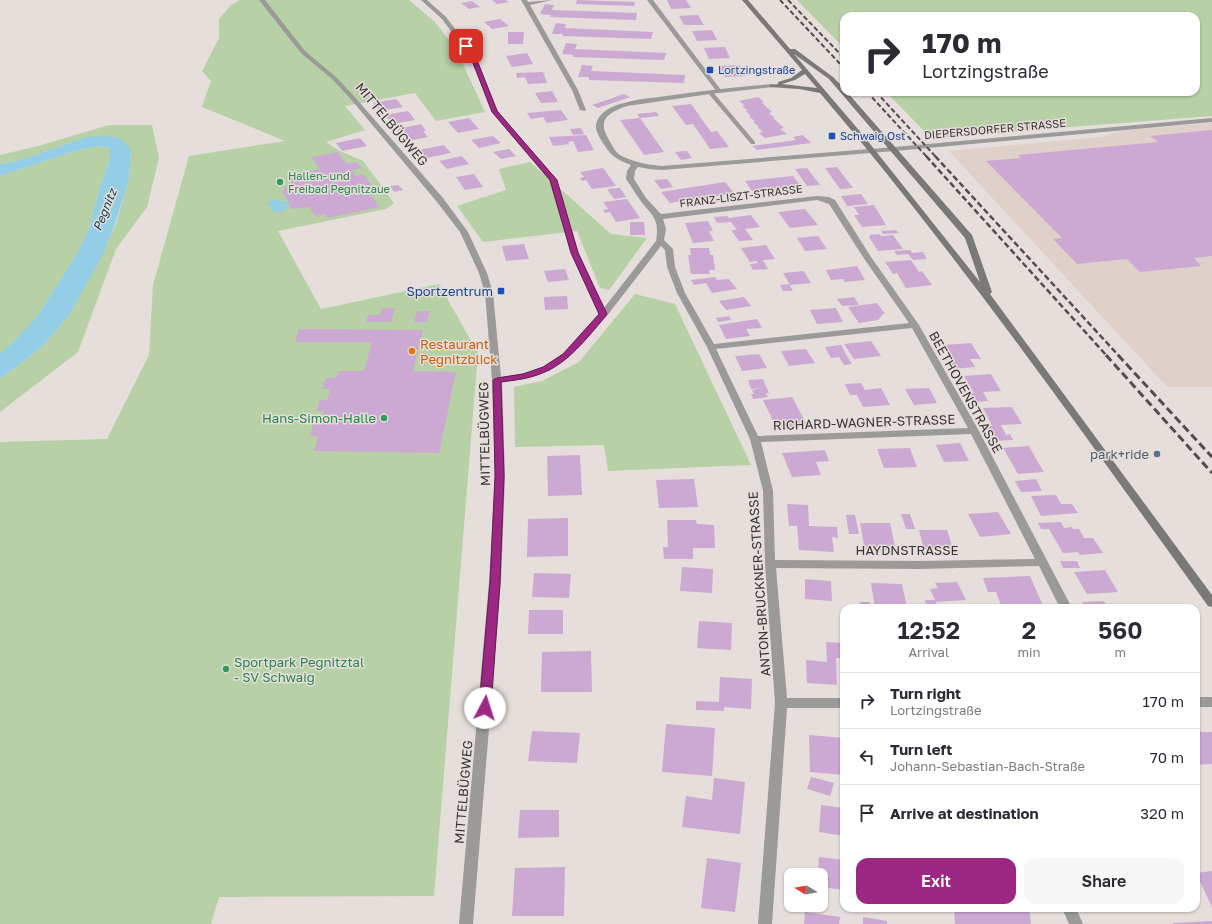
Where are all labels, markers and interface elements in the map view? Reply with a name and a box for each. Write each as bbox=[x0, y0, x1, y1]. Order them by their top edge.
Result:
text: 170 m bbox=[922, 26, 1001, 59]
icon: right bbox=[856, 28, 908, 80]
pin bbox=[449, 29, 483, 63]
icon: arrive bbox=[455, 35, 477, 57]
text: Lortzingstraße bbox=[922, 60, 1049, 82]
place label: Lortzingstraße bbox=[718, 63, 795, 76]
marker: Lortzingstraße bbox=[705, 65, 715, 75]
street label: MITTELBÜGWEG bbox=[352, 79, 432, 169]
street label: DIEPERSDORFER STRASSE bbox=[923, 116, 1067, 141]
place label: Schwaig Ost bbox=[840, 129, 905, 142]
marker: Schwaig Ost bbox=[827, 131, 837, 141]
place label: Hallen- und Freibad Pegnitzaue bbox=[288, 169, 390, 195]
marker: Hallen- und Freibad Pegnitzaue bbox=[275, 177, 285, 187]
street label: FRANZ-LISZT-STRASSE bbox=[679, 181, 803, 209]
water label: Pegnitz bbox=[89, 185, 120, 233]
place label: Sportzentrum bbox=[406, 283, 493, 299]
marker: Sportzentrum bbox=[496, 286, 506, 296]
street label: BEETHOVENSTRASSE bbox=[926, 328, 1006, 456]
place label: Restaurant Pegnitzblick bbox=[420, 336, 498, 367]
marker: Restaurant Pegnitzblick bbox=[407, 346, 417, 356]
street label: MITTELBÜGWEG bbox=[475, 382, 493, 486]
place label: Hans-Simon-Halle bbox=[262, 410, 376, 426]
street label: RICHARD-WAGNER-STRASSE bbox=[773, 411, 955, 433]
marker: Hans-Simon-Halle bbox=[379, 413, 389, 423]
place label: park+ride bbox=[1090, 446, 1149, 462]
marker: park+ride bbox=[1152, 449, 1162, 459]
street label: ANTON-BRUCKNER-STRASSE bbox=[745, 491, 773, 677]
street label: HAYDNSTRASSE bbox=[856, 542, 958, 558]
text: 12:52 bbox=[897, 615, 960, 644]
text: 2 bbox=[1022, 615, 1036, 644]
text: 560 bbox=[1098, 615, 1143, 644]
text: Arrival bbox=[908, 644, 949, 660]
text: min bbox=[1017, 644, 1040, 660]
text: m bbox=[1114, 644, 1126, 660]
place label: Sportpark Pegnitztal - SV Schwaig bbox=[234, 654, 364, 685]
marker: Sportpark Pegnitztal - SV Schwaig bbox=[221, 664, 231, 674]
text: Turn right bbox=[890, 684, 961, 702]
position arrow bbox=[464, 687, 506, 729]
icon: right bbox=[856, 690, 878, 712]
text: 170 m bbox=[1142, 692, 1184, 710]
text: Lortzingstraße bbox=[890, 702, 981, 718]
street label: MITTELBÜGWEG bbox=[450, 740, 476, 844]
text: Turn left bbox=[890, 740, 952, 758]
icon: left bbox=[856, 746, 878, 768]
text: 70 m bbox=[1150, 748, 1184, 766]
text: Johann-Sebastian-Bach-Straße bbox=[890, 758, 1085, 774]
icon: arrive bbox=[856, 802, 878, 824]
text: Arrive at destination bbox=[890, 804, 1039, 822]
text: 320 m bbox=[1140, 804, 1184, 822]
button: Exit bbox=[856, 858, 1016, 904]
button: Share bbox=[1024, 858, 1184, 904]
north arrow bbox=[784, 868, 828, 912]
map controls bbox=[784, 868, 828, 912]

